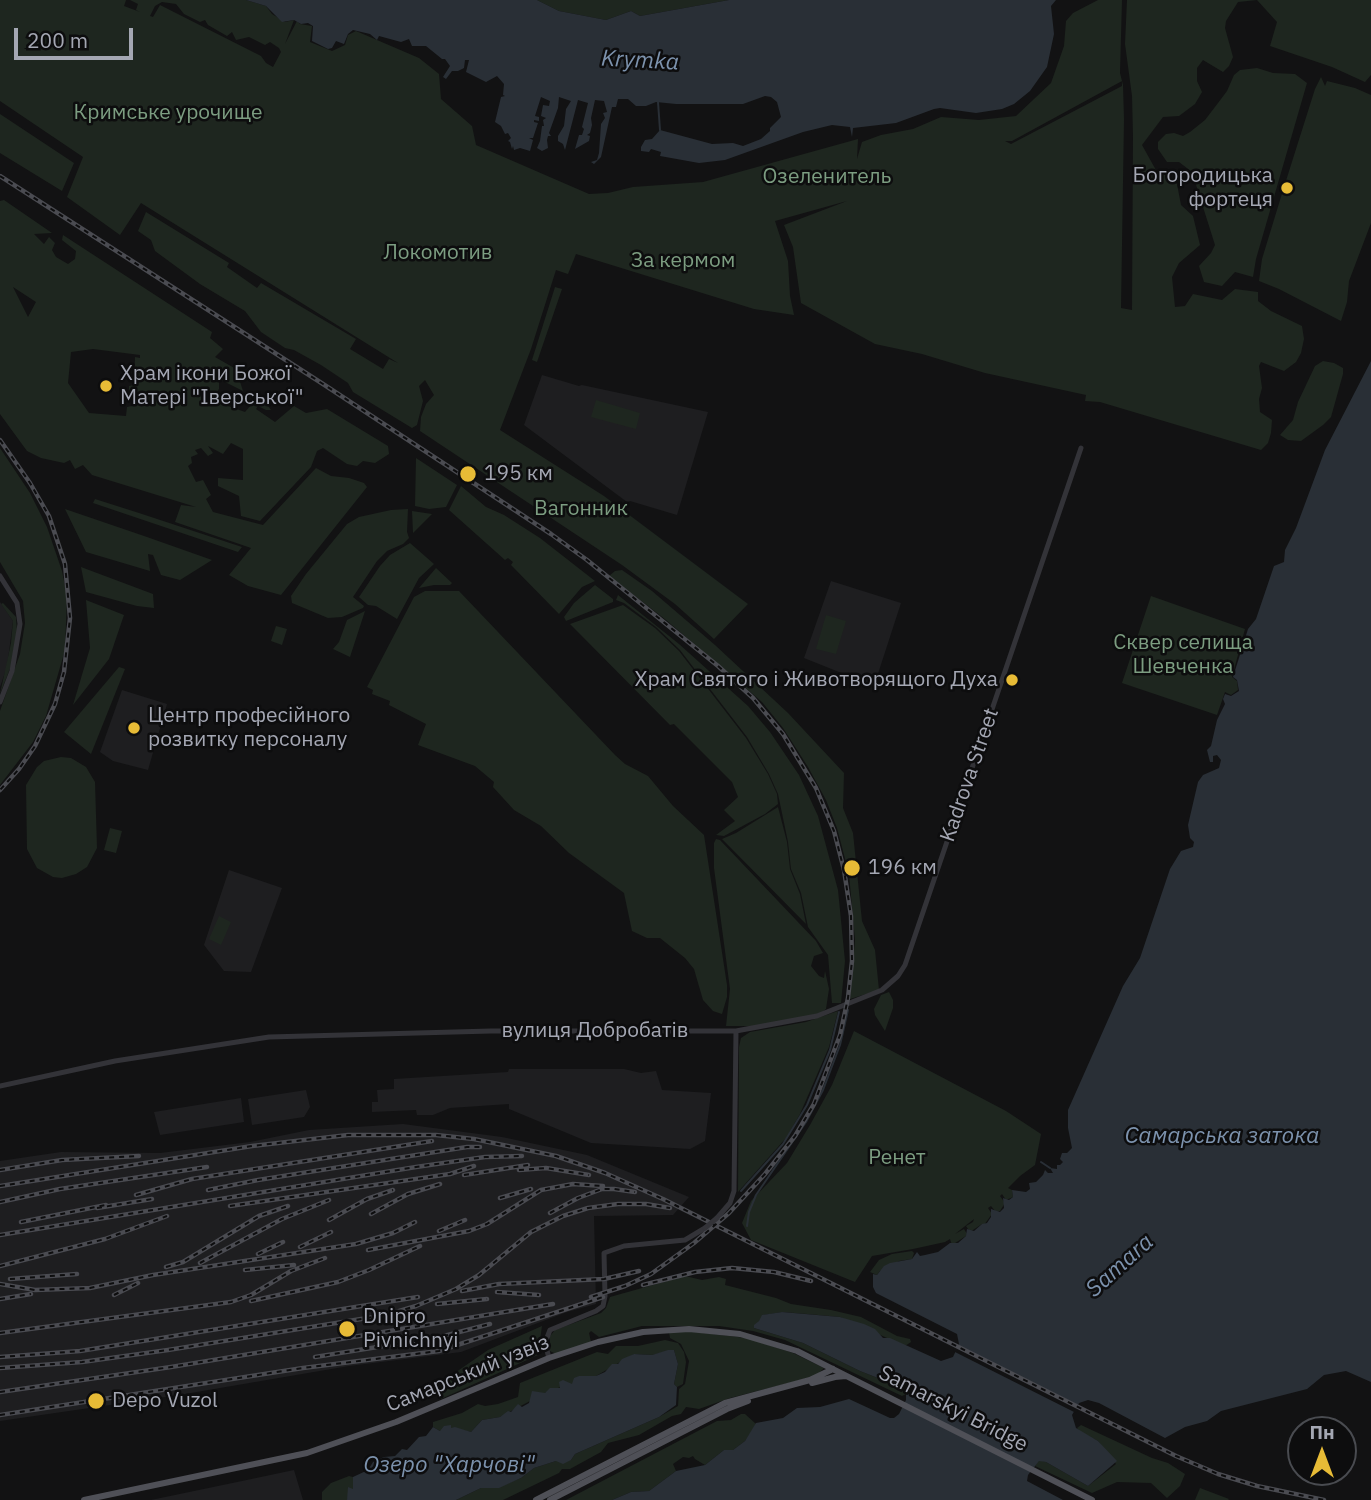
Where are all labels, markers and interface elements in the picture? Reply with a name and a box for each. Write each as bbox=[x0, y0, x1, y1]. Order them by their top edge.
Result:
scale bar bbox=[18, 14, 136, 58]
text: 200 m bbox=[27, 26, 88, 54]
water label: Krymka bbox=[600, 45, 680, 77]
park label: Кримське урочище bbox=[73, 100, 263, 126]
place label: Богородицька фортеця bbox=[1133, 163, 1273, 213]
park label: Озеленитель bbox=[763, 164, 891, 190]
marker: Богородицька фортеця bbox=[1279, 180, 1295, 196]
park label: Локомотив bbox=[383, 240, 493, 266]
park label: За кермом bbox=[631, 248, 735, 274]
place label: Храм ікони Божої Матері "Іверської" bbox=[120, 361, 304, 411]
marker: Храм ікони Божої Матері "Іверської" bbox=[98, 378, 114, 394]
place label: 195 км bbox=[484, 461, 553, 487]
marker: 195 км bbox=[458, 464, 478, 484]
park label: Вагонник bbox=[534, 496, 628, 522]
park label: Сквер селища Шевченка bbox=[1113, 630, 1253, 680]
place label: Храм Святого і Животворящого Духа bbox=[635, 667, 998, 693]
marker: Храм Святого і Животворящого Духа bbox=[1004, 672, 1020, 688]
place label: Центр професійного розвитку персоналу bbox=[148, 703, 350, 753]
street label: Kadrova Street bbox=[935, 705, 1005, 845]
marker: Центр професійного розвитку персоналу bbox=[126, 720, 142, 736]
place label: 196 км bbox=[868, 855, 937, 881]
marker: 196 км bbox=[842, 858, 862, 878]
street label: вулиця Добробатів bbox=[501, 1018, 689, 1044]
water label: Самарська затока bbox=[1125, 1122, 1319, 1150]
park label: Ренет bbox=[868, 1145, 926, 1171]
water label: Samara bbox=[1081, 1229, 1159, 1303]
place label: Dnipro Pivnichnyi bbox=[363, 1304, 458, 1354]
marker: Dnipro Pivnichnyi bbox=[337, 1319, 357, 1339]
street label: Самарський узвіз bbox=[383, 1330, 553, 1418]
street label: Samarskyi Bridge bbox=[874, 1361, 1032, 1457]
place label: Depo Vuzol bbox=[112, 1388, 218, 1414]
marker: Depo Vuzol bbox=[86, 1391, 106, 1411]
north arrow bbox=[1287, 1416, 1357, 1486]
text: Пн bbox=[1309, 1420, 1335, 1444]
water label: Озеро "Харчові" bbox=[363, 1451, 535, 1479]

